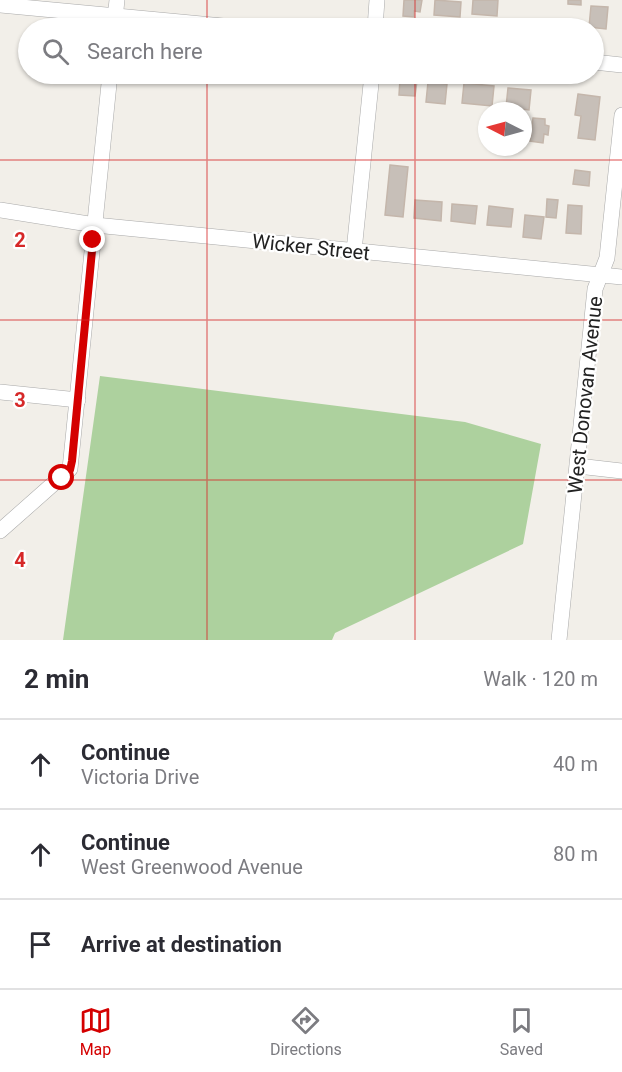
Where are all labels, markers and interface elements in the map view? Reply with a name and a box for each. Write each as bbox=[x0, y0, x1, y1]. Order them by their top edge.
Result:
search box bbox=[18, 18, 604, 84]
icon: search bbox=[39, 35, 72, 68]
text: Search here bbox=[87, 39, 203, 64]
north arrow bbox=[478, 102, 532, 156]
route end bbox=[79, 226, 105, 252]
text: 2 bbox=[14, 228, 26, 252]
street label: Wicker Street bbox=[251, 229, 371, 265]
street label: West Donovan Avenue bbox=[563, 295, 607, 495]
text: 3 bbox=[14, 388, 26, 412]
route start bbox=[48, 464, 74, 490]
text: 4 bbox=[14, 548, 26, 572]
text: 2 min bbox=[24, 664, 89, 694]
text: Walk · 120 m bbox=[483, 667, 598, 691]
text: Continue bbox=[81, 740, 170, 765]
icon: ahead bbox=[24, 748, 57, 781]
text: 40 m bbox=[553, 752, 598, 776]
text: Victoria Drive bbox=[81, 765, 199, 789]
text: Continue bbox=[81, 830, 170, 855]
icon: ahead bbox=[24, 838, 57, 871]
text: 80 m bbox=[553, 842, 598, 866]
text: West Greenwood Avenue bbox=[81, 855, 303, 879]
icon: arrive bbox=[24, 928, 57, 961]
text: Arrive at destination bbox=[81, 932, 282, 957]
tab: Map bbox=[79, 1004, 112, 1059]
tab: Directions bbox=[270, 1004, 342, 1059]
tab: Saved bbox=[500, 1004, 543, 1059]

